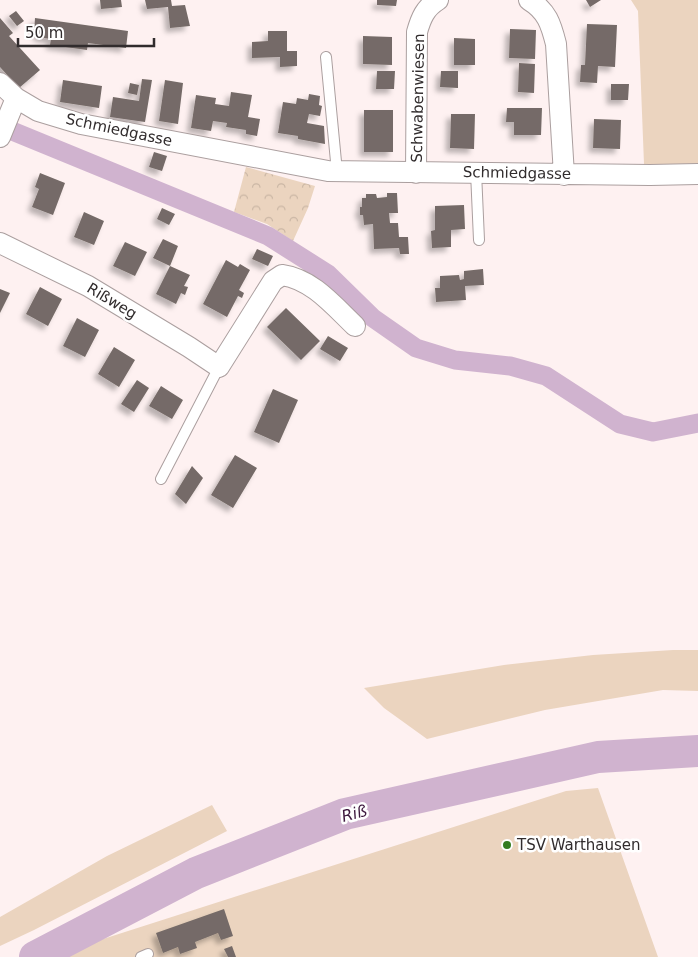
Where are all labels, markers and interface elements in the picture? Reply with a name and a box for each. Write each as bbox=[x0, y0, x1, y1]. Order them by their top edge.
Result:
scale bar bbox=[18, 15, 154, 47]
text: 50 m bbox=[25, 24, 63, 42]
street label: Schwabenwiesen bbox=[408, 33, 428, 163]
street label: Schmiedgasse bbox=[64, 110, 174, 150]
street label: Schmiedgasse bbox=[463, 163, 571, 183]
street label: Rißweg bbox=[84, 279, 140, 323]
water label: Riß bbox=[339, 801, 369, 826]
place label: TSV Warthausen bbox=[516, 836, 641, 854]
marker: TSV Warthausen bbox=[501, 839, 513, 851]

